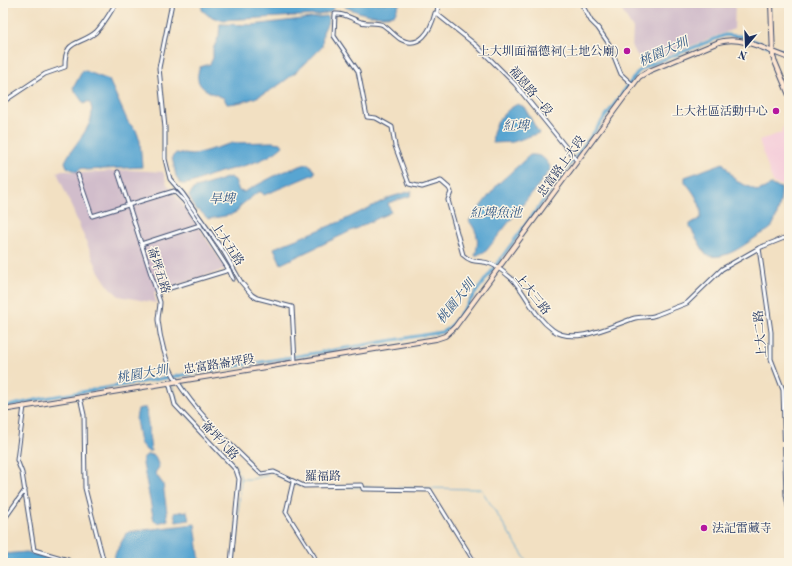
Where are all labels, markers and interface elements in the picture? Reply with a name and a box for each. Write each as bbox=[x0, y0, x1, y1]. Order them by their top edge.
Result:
north arrow bbox=[726, 26, 766, 66]
water label: 桃園大圳 bbox=[637, 34, 692, 69]
place label: 上大圳面福德祠(土地公廟) bbox=[478, 44, 619, 58]
marker: 上大圳面福德祠(土地公廟) bbox=[622, 46, 632, 56]
text: N bbox=[737, 47, 749, 61]
street label: 福恩路一段 bbox=[506, 64, 556, 118]
place label: 上大社區活動中心 bbox=[672, 104, 768, 118]
marker: 上大社區活動中心 bbox=[771, 106, 781, 116]
water label: 紅埤 bbox=[503, 119, 531, 133]
street label: 忠富路上大段 bbox=[534, 133, 588, 199]
water label: 旱埤 bbox=[209, 192, 237, 206]
water label: 紅埤魚池 bbox=[470, 206, 524, 220]
street label: 上大五路 bbox=[209, 220, 247, 268]
street label: 崙坪五路 bbox=[145, 245, 173, 295]
street label: 上大三路 bbox=[513, 271, 553, 317]
water label: 桃園大圳 bbox=[434, 275, 479, 326]
street label: 上大二路 bbox=[751, 309, 769, 359]
street label: 忠富路崙坪段 bbox=[182, 351, 256, 377]
water label: 桃園大圳 bbox=[115, 362, 171, 385]
street label: 崙坪八路 bbox=[199, 418, 241, 462]
street label: 羅福路 bbox=[305, 469, 341, 483]
place label: 法記雷藏寺 bbox=[712, 521, 772, 535]
marker: 法記雷藏寺 bbox=[699, 523, 709, 533]

